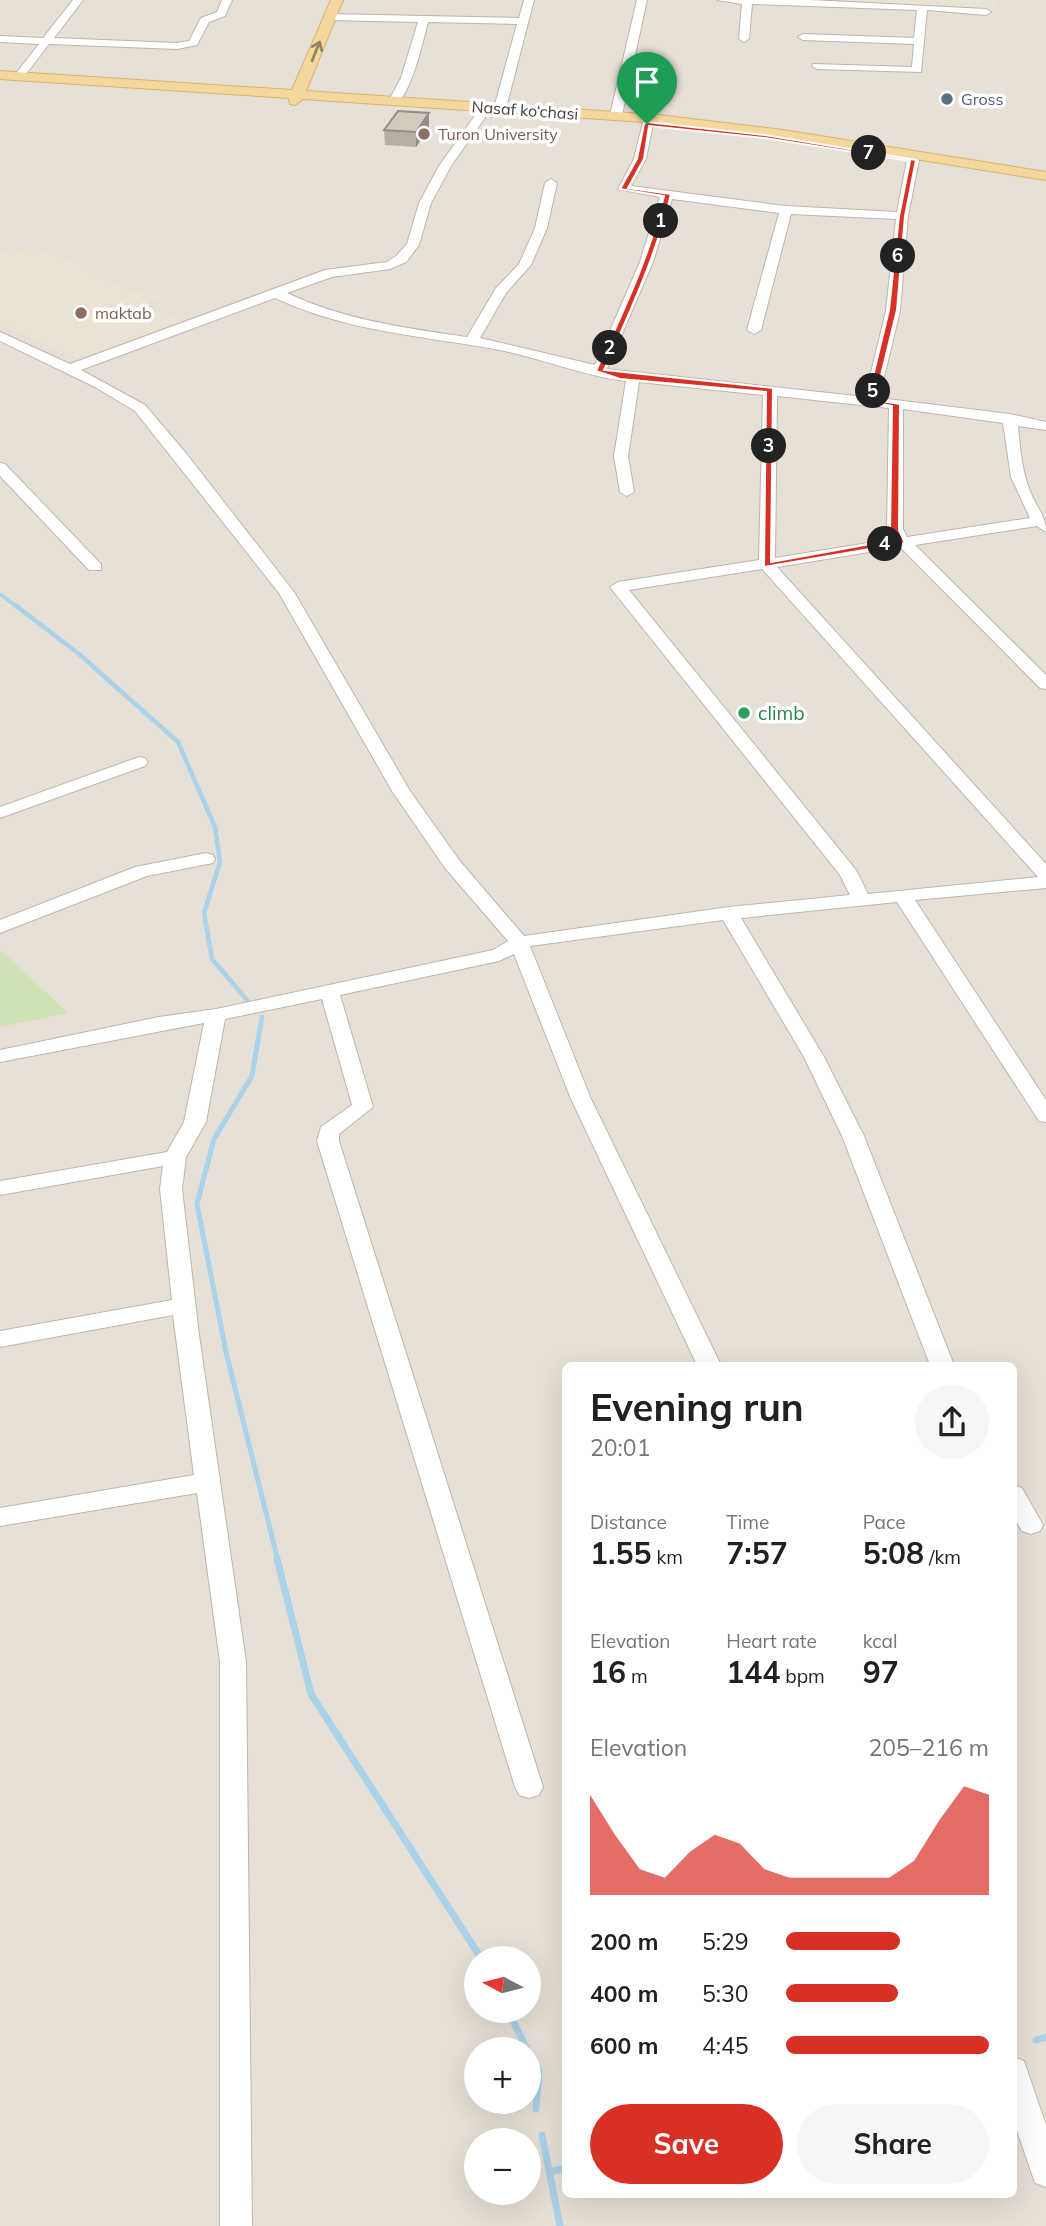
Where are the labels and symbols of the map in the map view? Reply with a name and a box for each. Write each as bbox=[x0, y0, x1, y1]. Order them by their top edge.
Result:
one-way arrow bbox=[311, 40, 324, 62]
pin bbox=[617, 52, 677, 124]
place label: Gross bbox=[961, 89, 1003, 109]
marker: Gross bbox=[939, 91, 955, 107]
street label: Nasaf ko‘chasi bbox=[471, 96, 579, 124]
place label: Turon University bbox=[438, 124, 558, 144]
marker: Turon University bbox=[416, 126, 432, 142]
pin: 7 bbox=[852, 136, 886, 170]
pin: 1 bbox=[644, 204, 678, 238]
pin: 6 bbox=[880, 238, 916, 274]
place label: maktab bbox=[95, 303, 152, 323]
marker: maktab bbox=[73, 305, 89, 321]
pin: 2 bbox=[592, 330, 628, 366]
pin: 5 bbox=[856, 374, 890, 408]
pin: 3 bbox=[752, 428, 786, 464]
pin: 4 bbox=[868, 526, 903, 562]
place label: climb bbox=[758, 701, 805, 725]
marker: climb bbox=[736, 705, 752, 721]
north arrow bbox=[464, 1946, 541, 2023]

